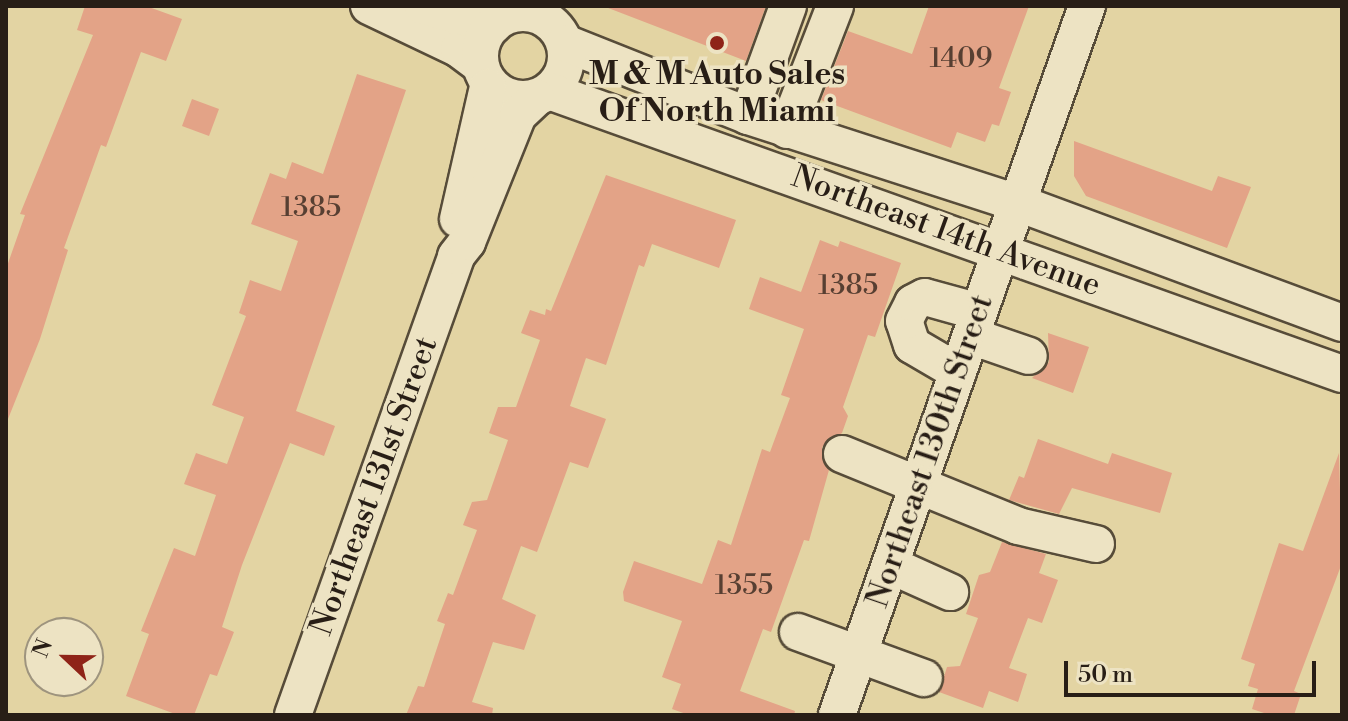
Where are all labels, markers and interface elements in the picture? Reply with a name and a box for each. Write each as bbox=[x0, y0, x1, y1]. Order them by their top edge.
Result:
marker: M & M Auto Sales Of North Miami bbox=[708, 34, 726, 52]
house number: 1409 bbox=[929, 42, 993, 76]
place label: M & M Auto Sales Of North Miami bbox=[589, 56, 845, 131]
street label: Northeast 14th Avenue bbox=[786, 157, 1106, 305]
house number: 1385 bbox=[281, 191, 341, 225]
house number: 1385 bbox=[818, 269, 878, 303]
street label: Northeast 130th Street bbox=[858, 289, 1002, 613]
street label: Northeast 131st Street bbox=[302, 331, 446, 641]
house number: 1355 bbox=[715, 569, 773, 603]
north arrow bbox=[24, 617, 104, 697]
text: N bbox=[27, 635, 59, 662]
scale bar bbox=[1068, 645, 1320, 695]
text: 50 m bbox=[1078, 660, 1133, 690]

